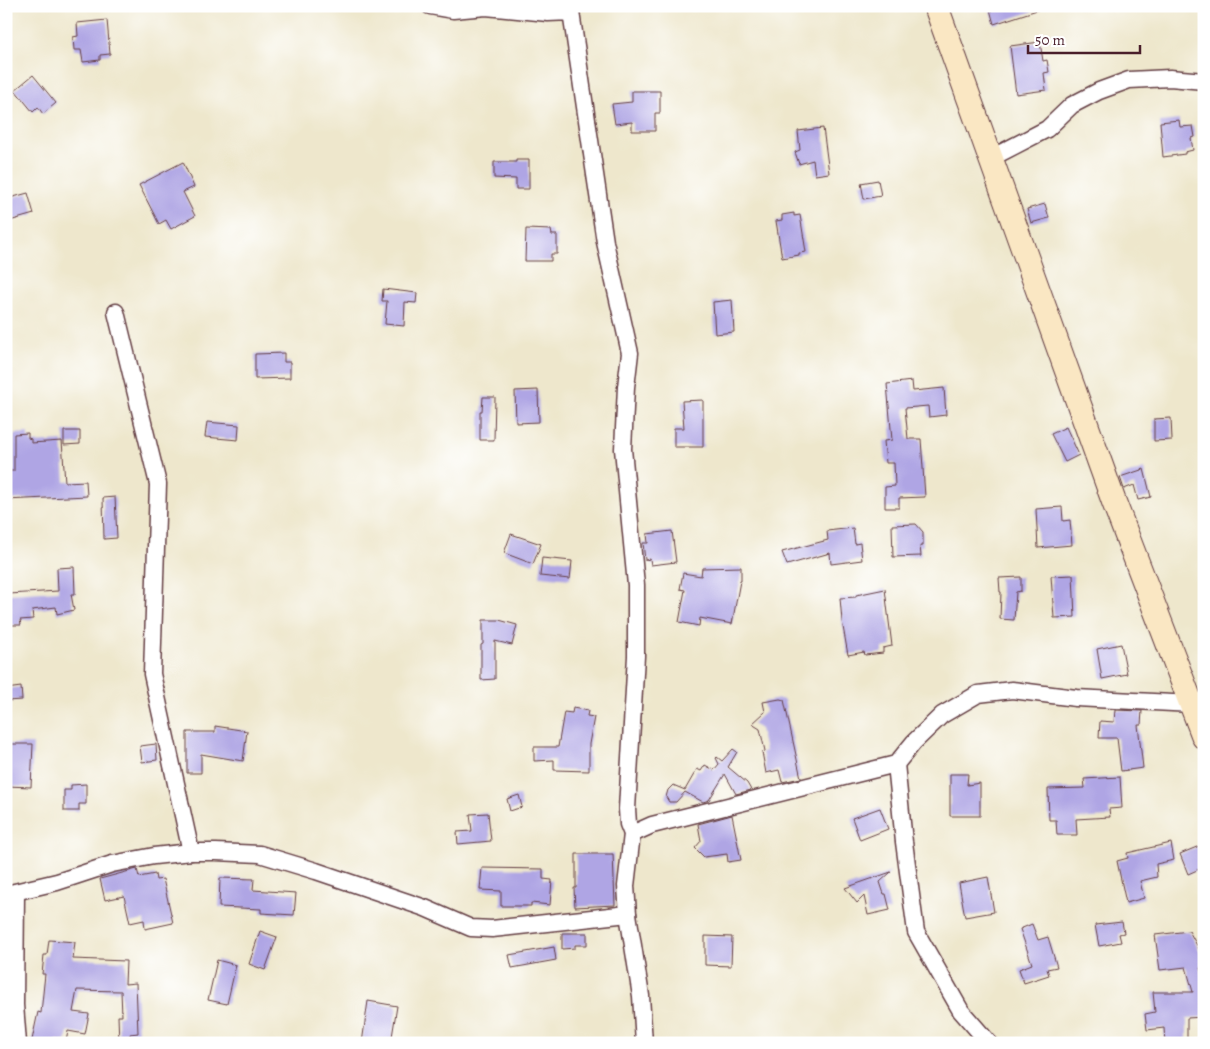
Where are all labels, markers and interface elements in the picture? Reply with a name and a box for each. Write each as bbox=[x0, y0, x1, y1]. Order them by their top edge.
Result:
scale bar bbox=[1028, 22, 1140, 54]
text: 50 m bbox=[1035, 30, 1065, 50]

